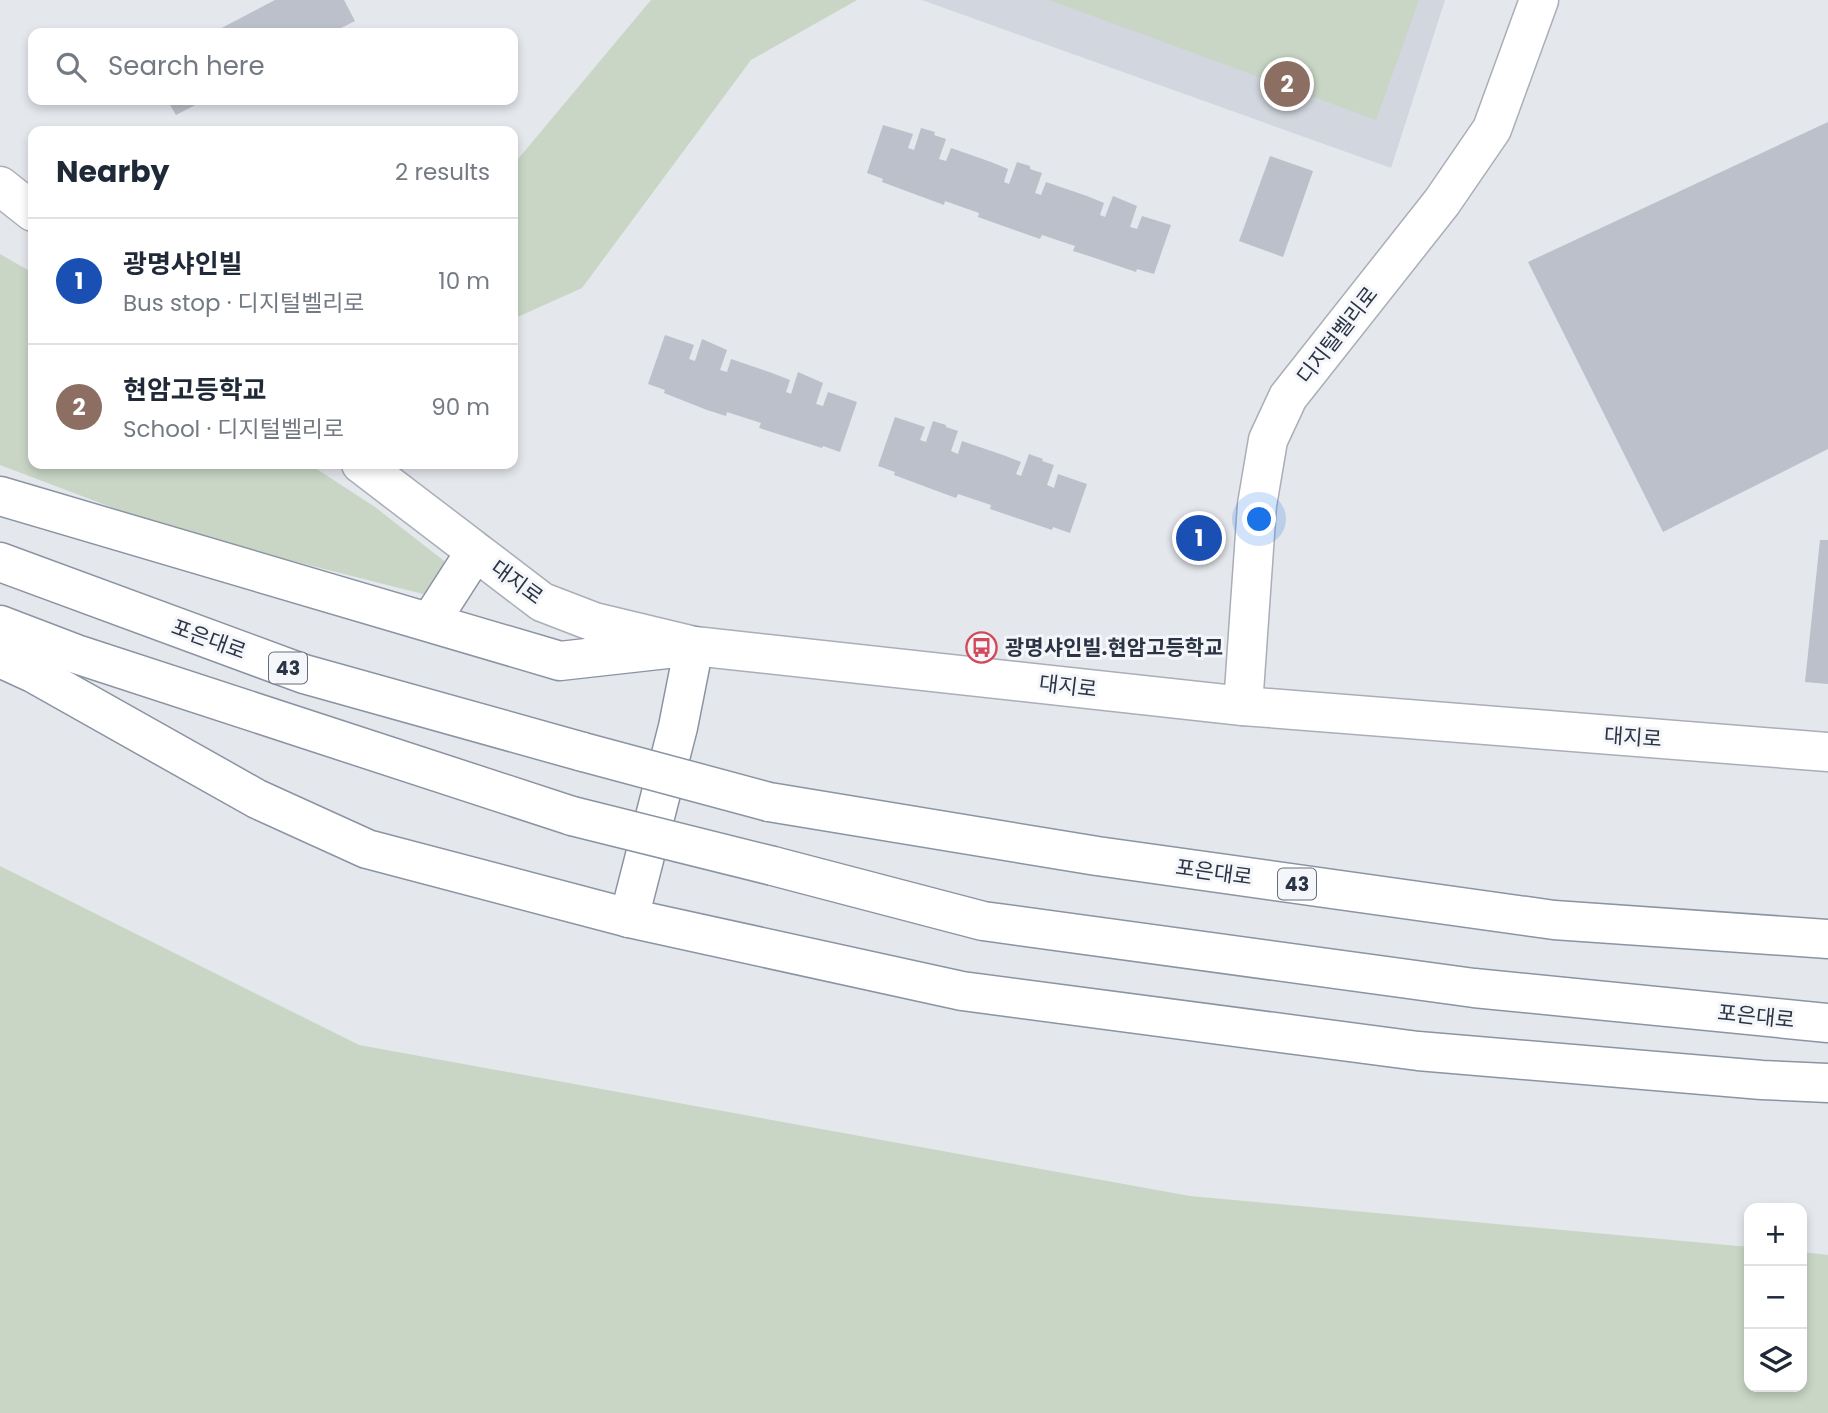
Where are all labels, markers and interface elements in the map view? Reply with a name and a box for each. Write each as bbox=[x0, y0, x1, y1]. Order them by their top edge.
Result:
search box bbox=[28, 28, 518, 105]
icon: search bbox=[52, 48, 90, 86]
text: Search here bbox=[108, 48, 265, 84]
pin: 2 bbox=[1264, 58, 1310, 110]
text: Nearby bbox=[56, 150, 170, 193]
text: 2 results bbox=[395, 156, 490, 188]
text: 광명샤인빌 bbox=[123, 246, 243, 282]
text: 1 bbox=[75, 265, 83, 297]
text: 10 m bbox=[438, 265, 490, 297]
street label: 디지털벨리로 bbox=[1290, 280, 1384, 390]
text: Bus stop · 디지털벨리로 bbox=[123, 287, 365, 319]
text: 현암고등학교 bbox=[123, 372, 267, 408]
text: 2 bbox=[72, 391, 86, 423]
text: 90 m bbox=[431, 391, 490, 423]
text: School · 디지털벨리로 bbox=[123, 413, 344, 445]
your location bbox=[1242, 502, 1276, 536]
pin: 1 bbox=[1176, 512, 1222, 564]
street label: 대지로 bbox=[485, 553, 549, 611]
street label: 포은대로 bbox=[168, 612, 250, 666]
bus stop icon: 광명샤인빌.현암고등학교 bbox=[965, 630, 999, 664]
place label: 광명샤인빌.현암고등학교 bbox=[1005, 633, 1223, 662]
road number: 43 bbox=[269, 652, 307, 684]
street label: 대지로 bbox=[1037, 668, 1099, 704]
street label: 대지로 bbox=[1603, 721, 1663, 753]
street label: 포은대로 bbox=[1174, 852, 1254, 892]
road number: 43 bbox=[1278, 869, 1316, 900]
street label: 포은대로 bbox=[1716, 998, 1796, 1034]
map controls bbox=[1744, 1203, 1807, 1392]
button: + bbox=[1744, 1203, 1807, 1266]
button: − bbox=[1744, 1266, 1807, 1329]
button: layers bbox=[1744, 1329, 1807, 1392]

